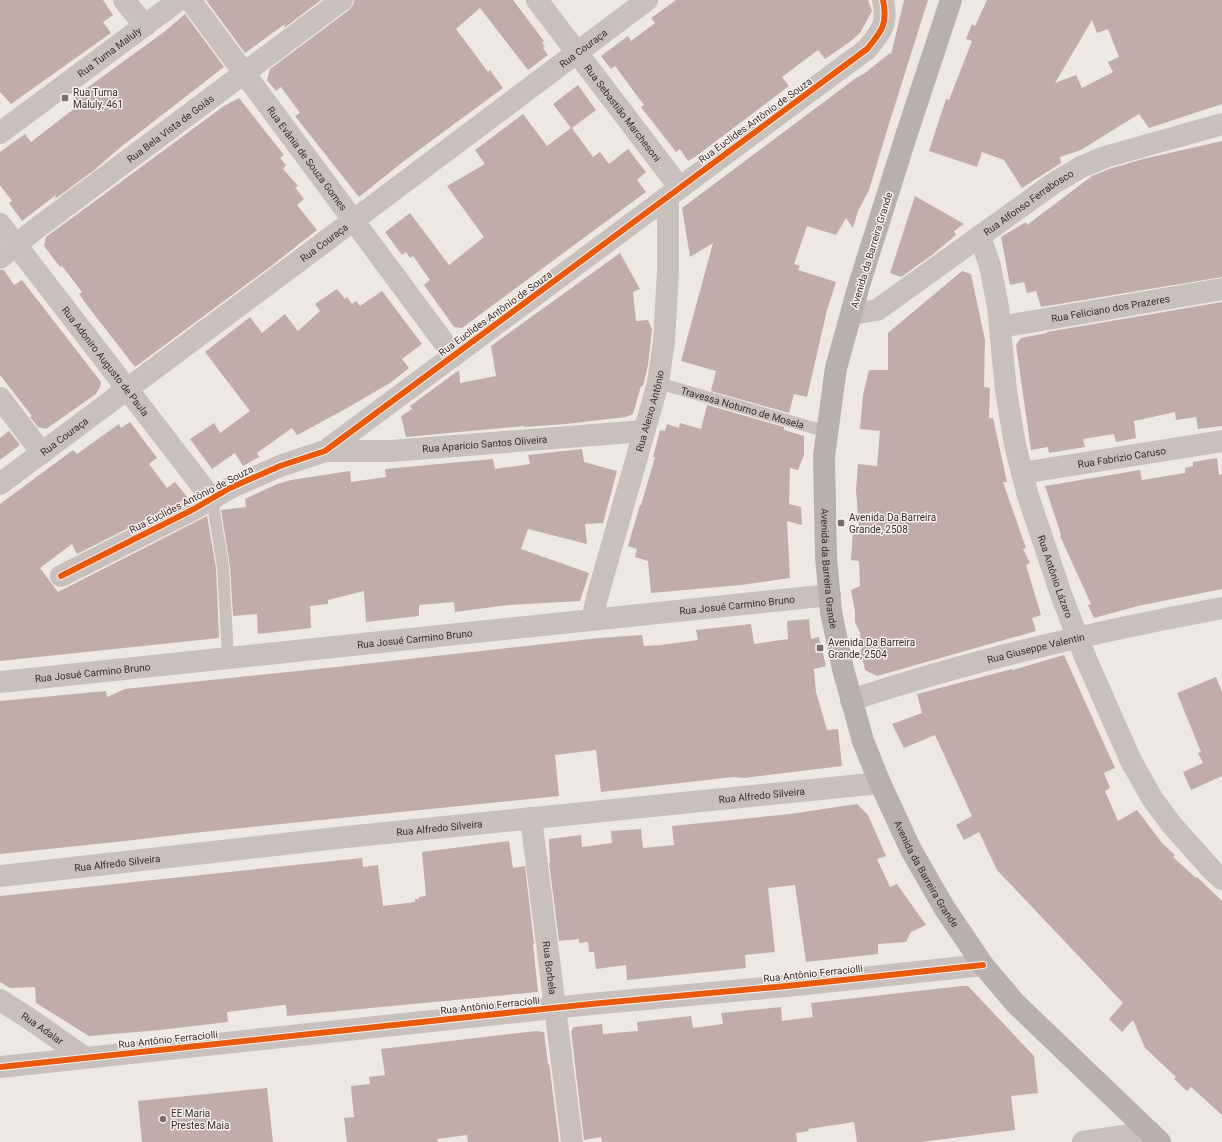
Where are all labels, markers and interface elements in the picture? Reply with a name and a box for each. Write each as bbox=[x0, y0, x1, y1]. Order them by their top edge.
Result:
street label: Rua Tuma Maluly bbox=[75, 25, 144, 80]
street label: Rua Couraça bbox=[557, 27, 609, 70]
street label: Rua Sebastião Marchesoni bbox=[582, 63, 663, 164]
street label: Rua Euclides Antônio de Souza bbox=[696, 76, 814, 165]
place label: Rua Tuma Maluly, 461 bbox=[73, 87, 123, 110]
marker: Rua Tuma Maluly, 461 bbox=[60, 93, 70, 103]
street label: Rua Bela Vista de Goiás bbox=[125, 93, 216, 165]
street label: Rua Evânia de Souza Gomes bbox=[265, 104, 349, 213]
street label: Rua Alfonso Ferrabosco bbox=[982, 168, 1076, 238]
street label: Avenida da Barreira Grande bbox=[849, 191, 894, 309]
street label: Rua Couraça bbox=[298, 221, 350, 264]
street label: Rua Euclides Antônio de Souza bbox=[436, 269, 554, 358]
street label: Rua Feliciano dos Prazeres bbox=[1050, 293, 1171, 324]
street label: Rua Adoniro Augusto de Paula bbox=[60, 304, 151, 418]
street label: Rua Aleixo Antônio bbox=[634, 369, 666, 453]
street label: Travessa Noturno de Mosela bbox=[680, 385, 805, 431]
street label: Rua Couraça bbox=[38, 415, 90, 458]
street label: Rua Aparício Santos Oliveira bbox=[422, 434, 548, 455]
street label: Rua Fabrizio Caruso bbox=[1077, 445, 1167, 470]
street label: Rua Euclides Antônio de Souza bbox=[128, 463, 255, 536]
street label: Avenida da Barreira Grande bbox=[819, 508, 839, 630]
place label: Avenida Da Barreira Grande, 2508 bbox=[849, 512, 936, 535]
marker: Avenida Da Barreira Grande, 2508 bbox=[836, 518, 846, 528]
street label: Rua Antônio Lázaro bbox=[1036, 534, 1075, 620]
street label: Rua Josué Carmino Bruno bbox=[679, 594, 796, 617]
street label: Rua Josué Carmino Bruno bbox=[357, 627, 473, 651]
street label: Rua Giuseppe Valentin bbox=[986, 631, 1086, 666]
place label: Avenida Da Barreira Grande, 2504 bbox=[828, 637, 915, 660]
marker: Avenida Da Barreira Grande, 2504 bbox=[815, 643, 825, 653]
street label: Rua Josué Carmino Bruno bbox=[34, 661, 151, 684]
street label: Rua Alfredo Silveira bbox=[718, 786, 805, 805]
street label: Rua Alfredo Silveira bbox=[396, 818, 483, 838]
street label: Avenida da Barreira Grande bbox=[892, 819, 961, 929]
street label: Rua Alfredo Silveira bbox=[74, 853, 161, 874]
street label: Rua Borbela bbox=[541, 940, 558, 995]
street label: Rua Antônio Ferraciolli bbox=[763, 963, 863, 984]
street label: Rua Antônio Ferraciolli bbox=[440, 995, 540, 1016]
street label: Rua Adalar bbox=[19, 1010, 66, 1047]
street label: Rua Antônio Ferraciolli bbox=[118, 1029, 218, 1050]
place label: EE Maria Prestes Maia bbox=[171, 1108, 229, 1131]
marker: EE Maria Prestes Maia bbox=[158, 1114, 168, 1124]

